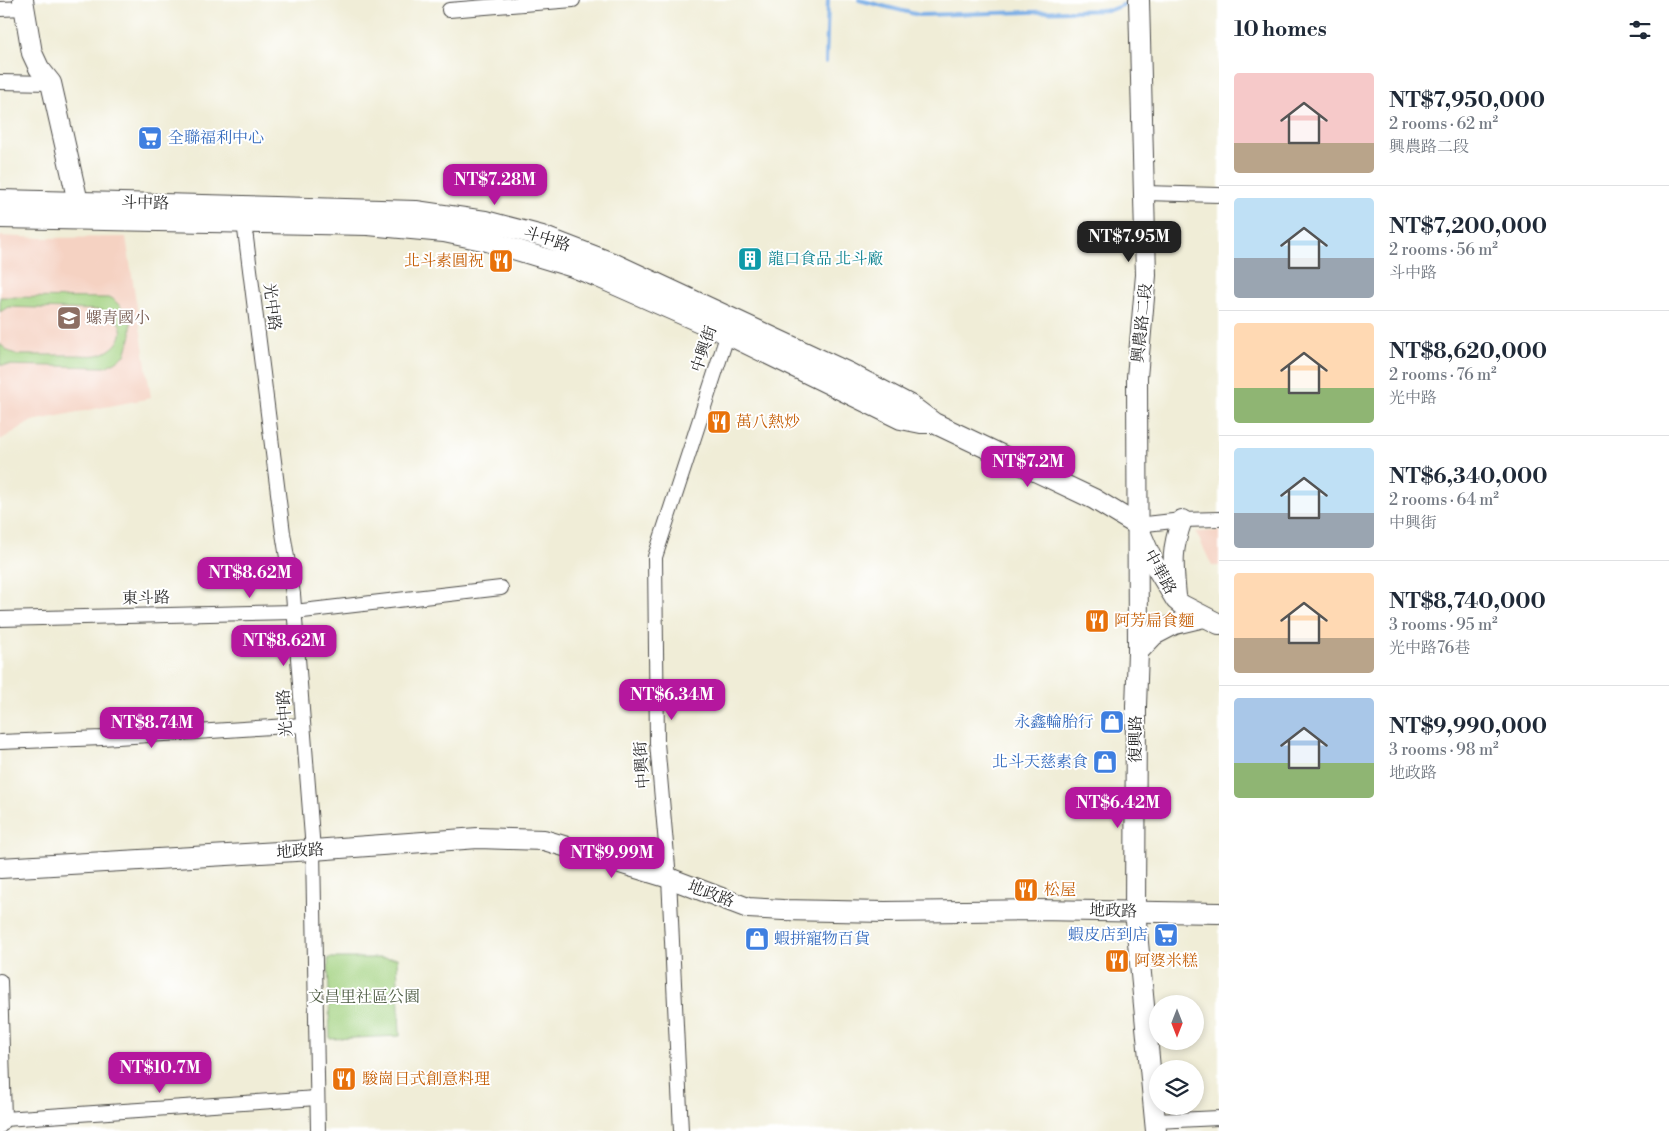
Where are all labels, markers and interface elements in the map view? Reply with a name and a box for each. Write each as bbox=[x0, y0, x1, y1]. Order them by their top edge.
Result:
icon: filters bbox=[1626, 16, 1654, 44]
text: 10 homes bbox=[1234, 17, 1327, 43]
text: NT$7,950,000 bbox=[1389, 88, 1545, 114]
icon: home bbox=[1274, 93, 1334, 153]
text: 2 rooms · 62 m² bbox=[1389, 114, 1498, 134]
supermarket icon: 全聯福利中心 bbox=[137, 125, 163, 151]
place label: 全聯福利中心 bbox=[168, 128, 264, 148]
text: 興農路二段 bbox=[1389, 137, 1469, 157]
pin: NT$7.28M bbox=[443, 164, 547, 206]
text: NT$7.28M bbox=[454, 170, 536, 190]
street label: 斗中路 bbox=[121, 193, 169, 213]
text: NT$7,200,000 bbox=[1389, 214, 1547, 240]
icon: home bbox=[1274, 218, 1334, 278]
pin: NT$7.95M bbox=[1077, 220, 1181, 263]
street label: 斗中路 bbox=[521, 222, 573, 256]
text: NT$7.95M bbox=[1088, 227, 1170, 247]
text: 2 rooms · 56 m² bbox=[1389, 240, 1498, 260]
building icon: 龍口食品 北斗廠 bbox=[737, 246, 763, 272]
restaurant icon: 北斗素圓祝 bbox=[488, 248, 514, 274]
place label: 龍口食品 北斗廠 bbox=[768, 249, 883, 269]
place label: 北斗素圓祝 bbox=[404, 251, 484, 271]
text: 斗中路 bbox=[1389, 263, 1437, 283]
street label: 光中路 bbox=[259, 282, 285, 332]
street label: 興農路二段 bbox=[1128, 282, 1156, 364]
school or university icon: 螺青國小 bbox=[56, 305, 82, 331]
place label: 螺青國小 bbox=[86, 308, 150, 328]
street label: 中興街 bbox=[687, 323, 721, 375]
text: NT$8,620,000 bbox=[1389, 339, 1547, 365]
icon: home bbox=[1274, 343, 1334, 403]
text: 2 rooms · 76 m² bbox=[1389, 365, 1497, 385]
text: 光中路 bbox=[1389, 388, 1437, 408]
restaurant icon: 萬八熱炒 bbox=[706, 409, 732, 435]
place label: 萬八熱炒 bbox=[736, 412, 800, 432]
pin: NT$7.2M bbox=[982, 446, 1074, 488]
text: NT$7.2M bbox=[992, 452, 1064, 472]
text: NT$6,340,000 bbox=[1389, 464, 1548, 490]
icon: home bbox=[1274, 468, 1334, 528]
text: 2 rooms · 64 m² bbox=[1389, 490, 1499, 510]
text: 中興街 bbox=[1389, 513, 1437, 533]
street label: 中華路 bbox=[1140, 546, 1180, 598]
pin: NT$8.62M bbox=[198, 556, 302, 599]
text: NT$8.62M bbox=[208, 563, 292, 583]
street label: 東斗路 bbox=[122, 588, 170, 608]
text: NT$8,740,000 bbox=[1389, 589, 1546, 615]
icon: home bbox=[1274, 593, 1334, 653]
restaurant icon: 阿芳扁食麵 bbox=[1084, 608, 1110, 634]
place label: 阿芳扁食麵 bbox=[1114, 611, 1194, 631]
text: 3 rooms · 95 m² bbox=[1389, 615, 1498, 635]
pin: NT$8.62M bbox=[232, 624, 336, 667]
text: NT$8.62M bbox=[242, 631, 326, 651]
text: 光中路76巷 bbox=[1389, 638, 1470, 658]
pin: NT$6.34M bbox=[620, 678, 724, 721]
text: NT$6.34M bbox=[630, 685, 714, 705]
street label: 光中路 bbox=[273, 688, 297, 738]
pin: NT$8.74M bbox=[100, 706, 204, 749]
shop icon: 永鑫輪胎行 bbox=[1099, 709, 1125, 735]
place label: 永鑫輪胎行 bbox=[1014, 712, 1094, 732]
text: NT$8.74M bbox=[111, 713, 193, 733]
text: NT$9,990,000 bbox=[1389, 714, 1547, 740]
street label: 復興路 bbox=[1126, 715, 1146, 763]
icon: home bbox=[1274, 718, 1334, 778]
street label: 中興街 bbox=[630, 740, 654, 790]
text: 3 rooms · 98 m² bbox=[1389, 740, 1499, 760]
shop icon: 北斗天慈素食 bbox=[1092, 749, 1118, 775]
place label: 北斗天慈素食 bbox=[992, 752, 1088, 772]
text: 地政路 bbox=[1389, 763, 1437, 783]
pin: NT$6.42M bbox=[1066, 786, 1170, 829]
text: NT$6.42M bbox=[1076, 793, 1160, 813]
pin: NT$9.99M bbox=[560, 836, 664, 879]
street label: 地政路 bbox=[275, 839, 325, 863]
text: NT$9.99M bbox=[570, 843, 654, 863]
street label: 地政路 bbox=[685, 876, 737, 912]
restaurant icon: 松屋 bbox=[1013, 877, 1039, 903]
place label: 松屋 bbox=[1044, 880, 1076, 900]
street label: 地政路 bbox=[1089, 901, 1137, 921]
supermarket icon: 蝦皮店到店 bbox=[1153, 922, 1179, 948]
place label: 蝦皮店到店 bbox=[1068, 925, 1148, 945]
shop icon: 蝦拼寵物百貨 bbox=[744, 926, 770, 952]
place label: 蝦拼寵物百貨 bbox=[774, 929, 870, 949]
restaurant icon: 阿婆米糕 bbox=[1104, 948, 1130, 974]
place label: 阿婆米糕 bbox=[1134, 951, 1198, 971]
park label: 文昌里社區公園 bbox=[308, 987, 420, 1007]
north arrow bbox=[1149, 995, 1204, 1050]
map controls bbox=[1149, 995, 1204, 1115]
pin: NT$10.7M bbox=[108, 1052, 212, 1094]
text: NT$10.7M bbox=[119, 1058, 201, 1078]
button: layers bbox=[1149, 1060, 1204, 1115]
restaurant icon: 駿崗日式創意料理 bbox=[331, 1066, 357, 1092]
place label: 駿崗日式創意料理 bbox=[362, 1069, 490, 1089]

